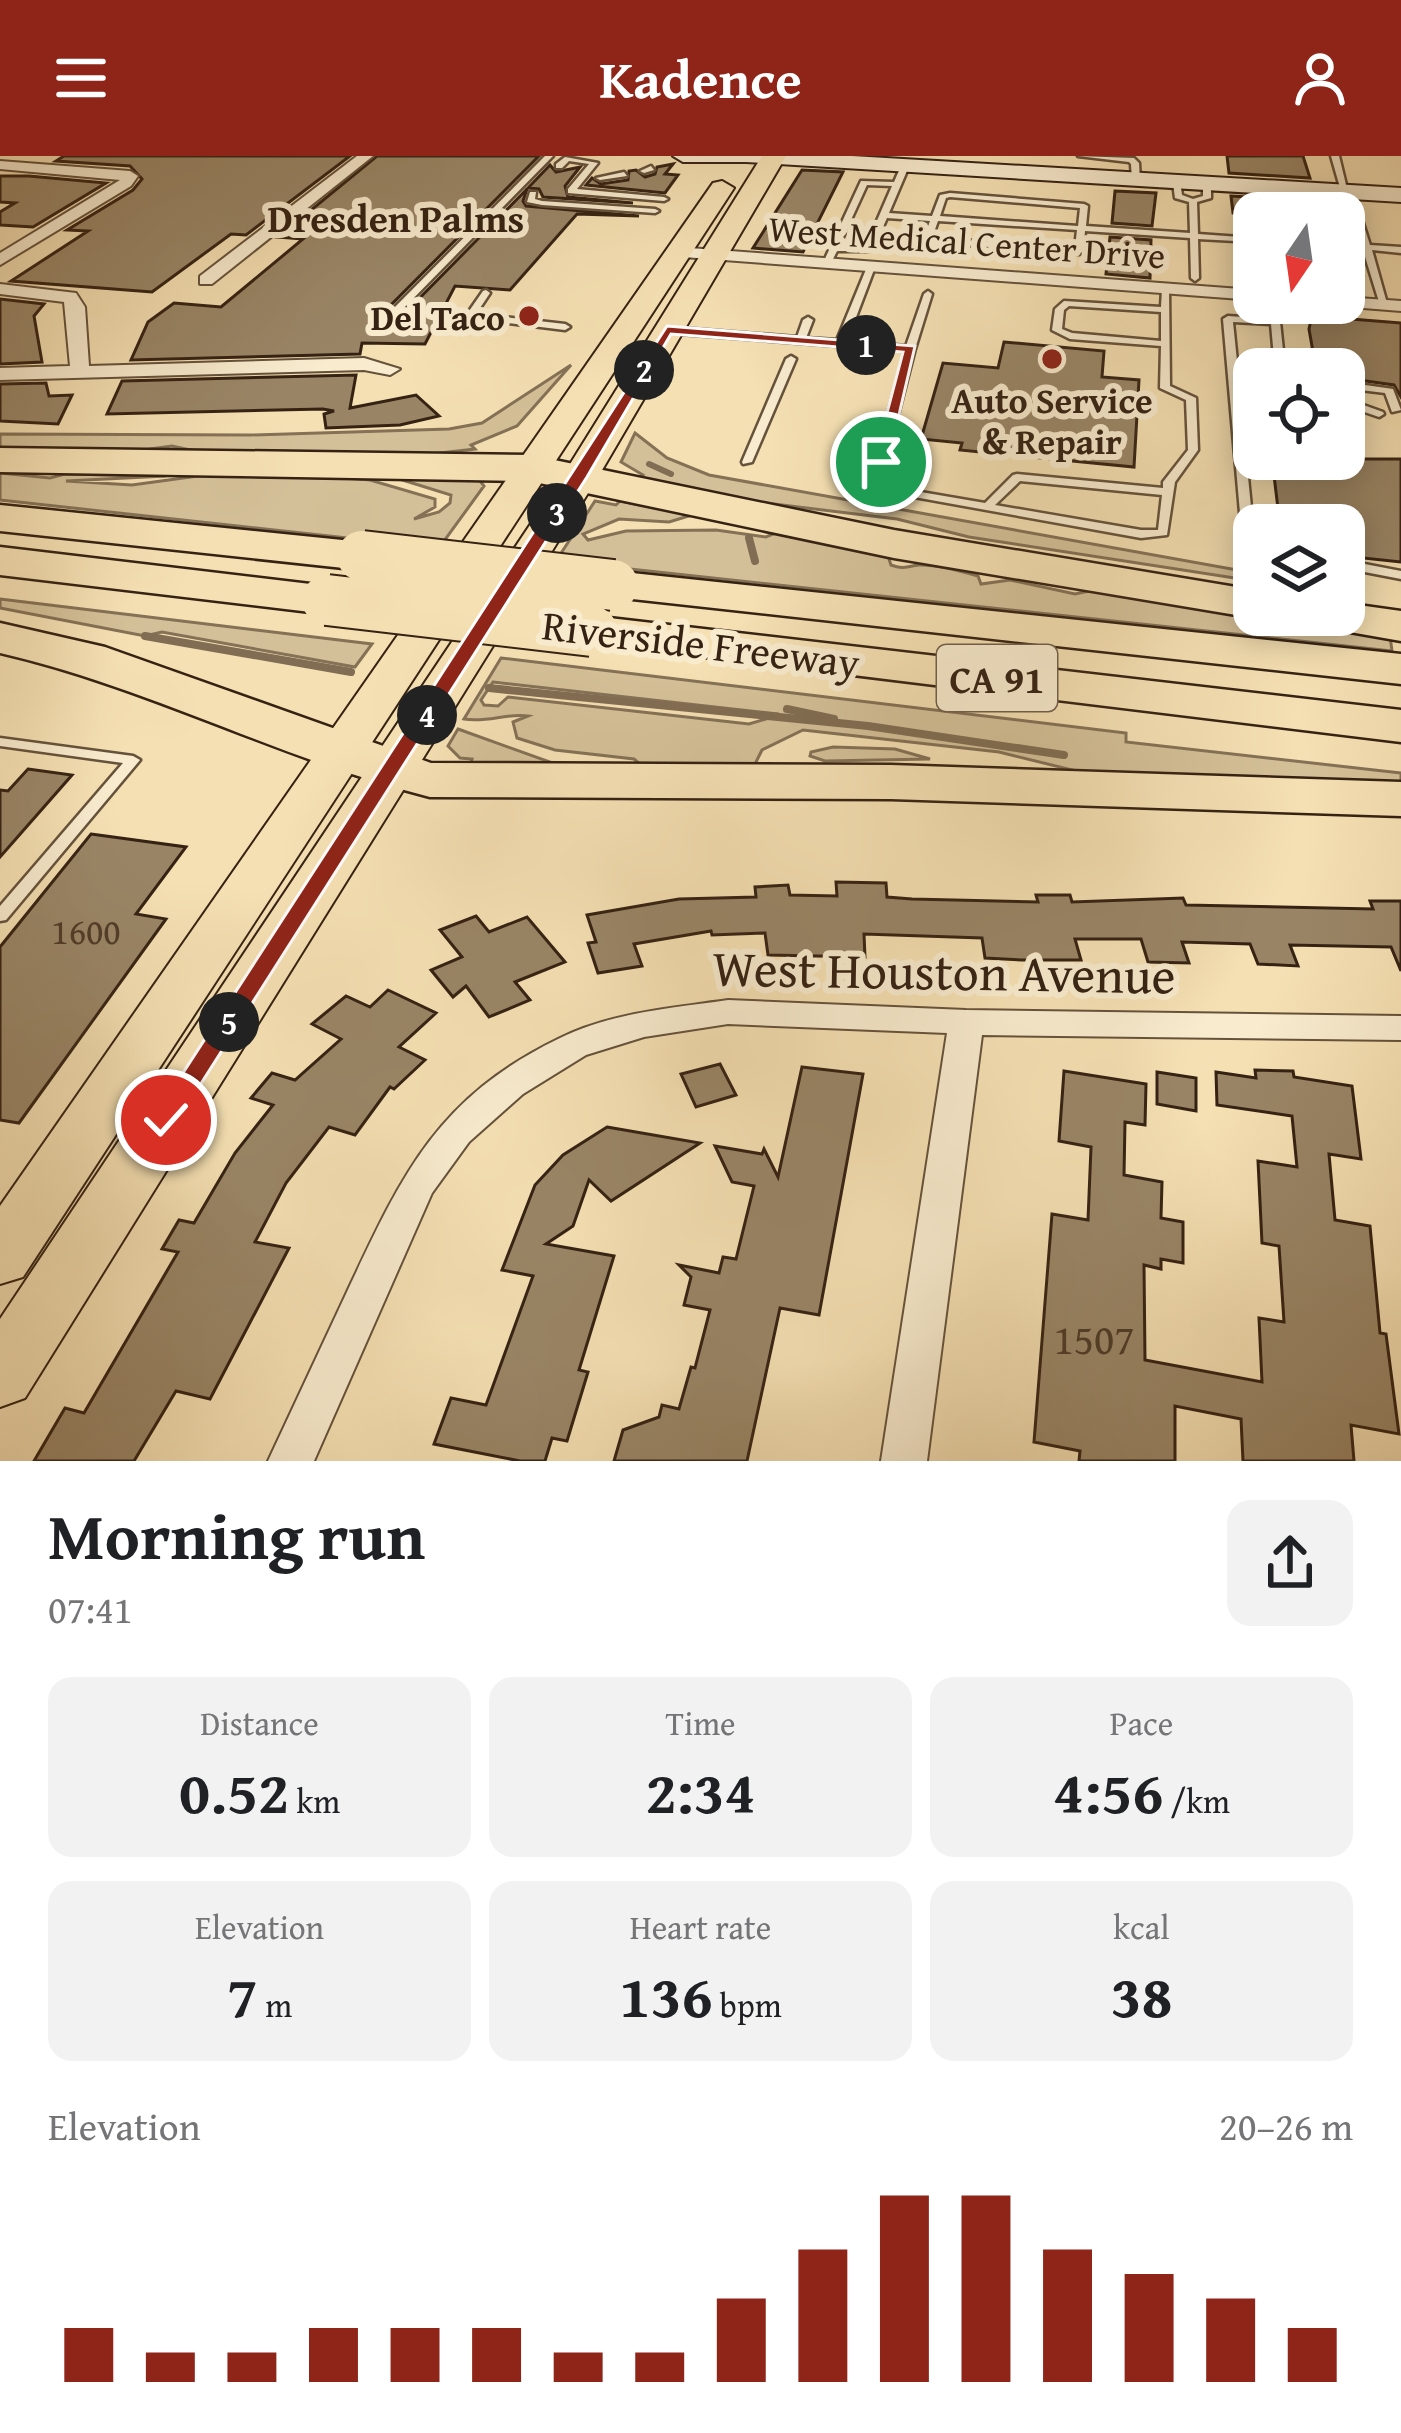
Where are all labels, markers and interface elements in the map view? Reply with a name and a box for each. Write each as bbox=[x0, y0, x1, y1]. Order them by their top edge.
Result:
text: Kadence bbox=[599, 39, 802, 118]
icon: menu bbox=[48, 45, 114, 111]
icon: person bbox=[1287, 45, 1353, 111]
district label: Dresden Palms bbox=[268, 189, 524, 246]
north arrow bbox=[1233, 192, 1365, 324]
map controls bbox=[1233, 192, 1365, 636]
street label: West Medical Center Drive bbox=[767, 201, 1167, 281]
place label: Del Taco bbox=[371, 290, 505, 343]
marker: Del Taco bbox=[516, 303, 542, 329]
pin: 1 bbox=[836, 315, 896, 375]
text: 1 bbox=[857, 321, 875, 369]
pin: 2 bbox=[614, 340, 674, 400]
text: 2 bbox=[635, 346, 653, 394]
marker: Auto Service & Repair bbox=[1039, 346, 1065, 372]
button: locate bbox=[1233, 348, 1365, 480]
place label: Auto Service & Repair bbox=[951, 373, 1153, 467]
pin bbox=[830, 411, 932, 513]
icon: arrive bbox=[848, 429, 914, 495]
pin: 3 bbox=[527, 483, 587, 543]
text: 3 bbox=[548, 489, 566, 537]
button: layers bbox=[1233, 504, 1365, 636]
street label: Riverside Freeway bbox=[539, 593, 863, 693]
road number: CA 91 bbox=[937, 645, 1057, 711]
pin: 4 bbox=[397, 685, 457, 745]
text: 4 bbox=[418, 691, 436, 739]
house number: 1600 bbox=[51, 904, 121, 957]
street label: West Houston Avenue bbox=[712, 929, 1176, 1013]
pin: 5 bbox=[199, 992, 259, 1052]
text: 5 bbox=[220, 998, 238, 1046]
pin bbox=[115, 1069, 217, 1171]
icon: check bbox=[133, 1087, 199, 1153]
house number: 1507 bbox=[1054, 1308, 1134, 1369]
text: Morning run bbox=[48, 1486, 425, 1583]
button: share bbox=[1227, 1500, 1353, 1626]
text: 07:41 bbox=[48, 1580, 133, 1637]
text: Distance bbox=[200, 1699, 319, 1747]
text: Time bbox=[665, 1699, 736, 1747]
text: Pace bbox=[1110, 1699, 1173, 1747]
text: 0.52 bbox=[179, 1747, 289, 1835]
text: 2:34 bbox=[645, 1747, 756, 1835]
text: 4:56 bbox=[1053, 1747, 1163, 1835]
text: km bbox=[289, 1777, 340, 1825]
text: /km bbox=[1163, 1777, 1230, 1825]
text: Elevation bbox=[195, 1903, 324, 1951]
text: Heart rate bbox=[630, 1903, 771, 1951]
text: kcal bbox=[1113, 1903, 1170, 1951]
text: 7 bbox=[227, 1951, 258, 2039]
text: 136 bbox=[619, 1951, 713, 2039]
text: 38 bbox=[1110, 1951, 1173, 2039]
text: m bbox=[258, 1981, 292, 2029]
text: bpm bbox=[713, 1981, 782, 2029]
text: Elevation bbox=[48, 2097, 201, 2154]
text: 20–26 m bbox=[1219, 2097, 1353, 2154]

